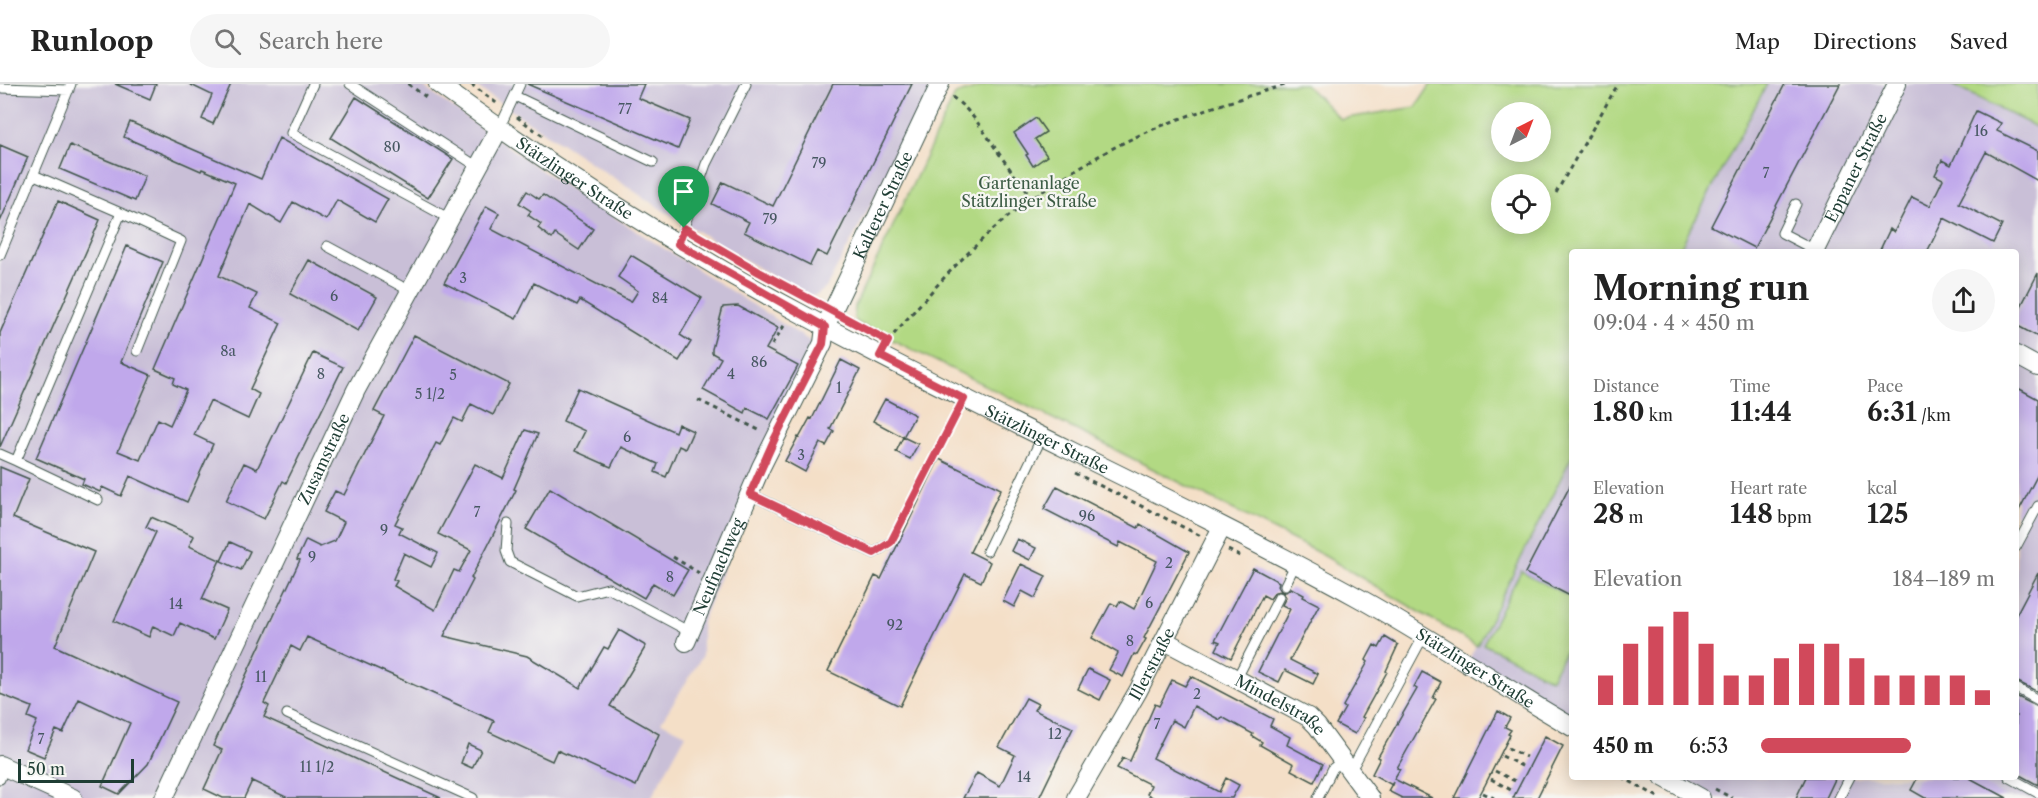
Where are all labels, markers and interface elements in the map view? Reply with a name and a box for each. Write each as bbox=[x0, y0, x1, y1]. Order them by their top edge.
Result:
search box bbox=[190, 14, 610, 68]
text: Runloop bbox=[30, 24, 154, 58]
icon: search bbox=[211, 25, 244, 58]
text: Search here bbox=[259, 28, 383, 55]
text: Map bbox=[1735, 29, 1780, 54]
text: Directions bbox=[1813, 29, 1917, 54]
text: Saved bbox=[1950, 29, 2008, 54]
house number: 77 bbox=[618, 100, 632, 118]
north arrow bbox=[1491, 102, 1551, 162]
map controls bbox=[1491, 102, 1551, 234]
street label: Eppaner Straße bbox=[1820, 110, 1891, 226]
house number: 16 bbox=[1974, 122, 1988, 140]
street label: Stätzlinger Straße bbox=[512, 132, 637, 224]
house number: 80 bbox=[383, 138, 401, 156]
street label: Kalterer Straße bbox=[849, 148, 917, 262]
house number: 79 bbox=[811, 154, 827, 172]
house number: 7 bbox=[1763, 164, 1770, 182]
pin bbox=[658, 166, 709, 228]
park label: Gartenanlage Stätzlinger Straße bbox=[961, 173, 1097, 211]
button: locate bbox=[1491, 174, 1551, 234]
icon: arrive bbox=[667, 175, 700, 208]
house number: 79 bbox=[762, 210, 778, 228]
text: Morning run bbox=[1593, 268, 1809, 309]
house number: 3 bbox=[459, 269, 467, 287]
button: share bbox=[1932, 269, 1995, 332]
house number: 6 bbox=[330, 287, 338, 305]
house number: 84 bbox=[652, 289, 668, 307]
text: 09:04 · 4 × 450 m bbox=[1593, 311, 1755, 335]
house number: 8a bbox=[220, 342, 236, 360]
house number: 86 bbox=[751, 353, 767, 371]
house number: 8 bbox=[317, 365, 325, 383]
house number: 4 bbox=[727, 365, 735, 383]
house number: 5 bbox=[449, 366, 457, 384]
text: Distance bbox=[1593, 376, 1659, 396]
text: Time bbox=[1730, 376, 1770, 396]
text: Pace bbox=[1867, 376, 1903, 396]
house number: 1 bbox=[836, 379, 842, 397]
house number: 5 1/2 bbox=[415, 385, 445, 403]
text: 1.80 bbox=[1593, 396, 1644, 428]
text: 11:44 bbox=[1730, 396, 1792, 428]
text: 6:31 bbox=[1867, 396, 1917, 428]
street label: Stätzlinger Straße bbox=[982, 400, 1112, 478]
text: km bbox=[1644, 405, 1673, 425]
text: /km bbox=[1917, 405, 1951, 425]
street label: Zusamstraße bbox=[294, 410, 354, 508]
house number: 6 bbox=[623, 428, 631, 446]
house number: 3 bbox=[797, 446, 805, 464]
text: Elevation bbox=[1593, 478, 1664, 498]
text: Heart rate bbox=[1730, 478, 1807, 498]
text: kcal bbox=[1867, 478, 1897, 498]
text: 28 bbox=[1593, 498, 1624, 530]
text: 148 bbox=[1730, 498, 1773, 530]
text: 125 bbox=[1867, 498, 1908, 530]
house number: 7 bbox=[474, 503, 481, 521]
house number: 96 bbox=[1079, 507, 1095, 525]
text: m bbox=[1624, 507, 1644, 527]
text: bpm bbox=[1773, 507, 1812, 527]
street label: Neufnachweg bbox=[689, 514, 748, 618]
house number: 9 bbox=[380, 521, 388, 539]
house number: 9 bbox=[308, 548, 316, 566]
house number: 2 bbox=[1165, 554, 1173, 572]
text: Elevation bbox=[1593, 567, 1682, 591]
text: 184–189 m bbox=[1893, 567, 1995, 591]
house number: 8 bbox=[666, 568, 674, 586]
house number: 6 bbox=[1145, 594, 1153, 612]
house number: 14 bbox=[169, 595, 183, 613]
house number: 92 bbox=[887, 616, 903, 634]
street label: Illerstraße bbox=[1125, 624, 1179, 704]
street label: Stätzlinger Straße bbox=[1412, 624, 1538, 712]
house number: 8 bbox=[1126, 632, 1134, 650]
house number: 11 bbox=[255, 668, 267, 686]
street label: Mindelstraße bbox=[1232, 670, 1330, 739]
house number: 2 bbox=[1193, 685, 1201, 703]
house number: 7 bbox=[1154, 715, 1161, 733]
house number: 12 bbox=[1048, 725, 1062, 743]
house number: 7 bbox=[38, 730, 45, 748]
text: 450 m bbox=[1593, 734, 1654, 758]
text: 6:53 bbox=[1689, 734, 1728, 758]
scale bar bbox=[18, 756, 134, 784]
house number: 11 1/2 bbox=[300, 758, 334, 776]
text: 50 m bbox=[27, 759, 65, 779]
house number: 14 bbox=[1017, 768, 1031, 786]

